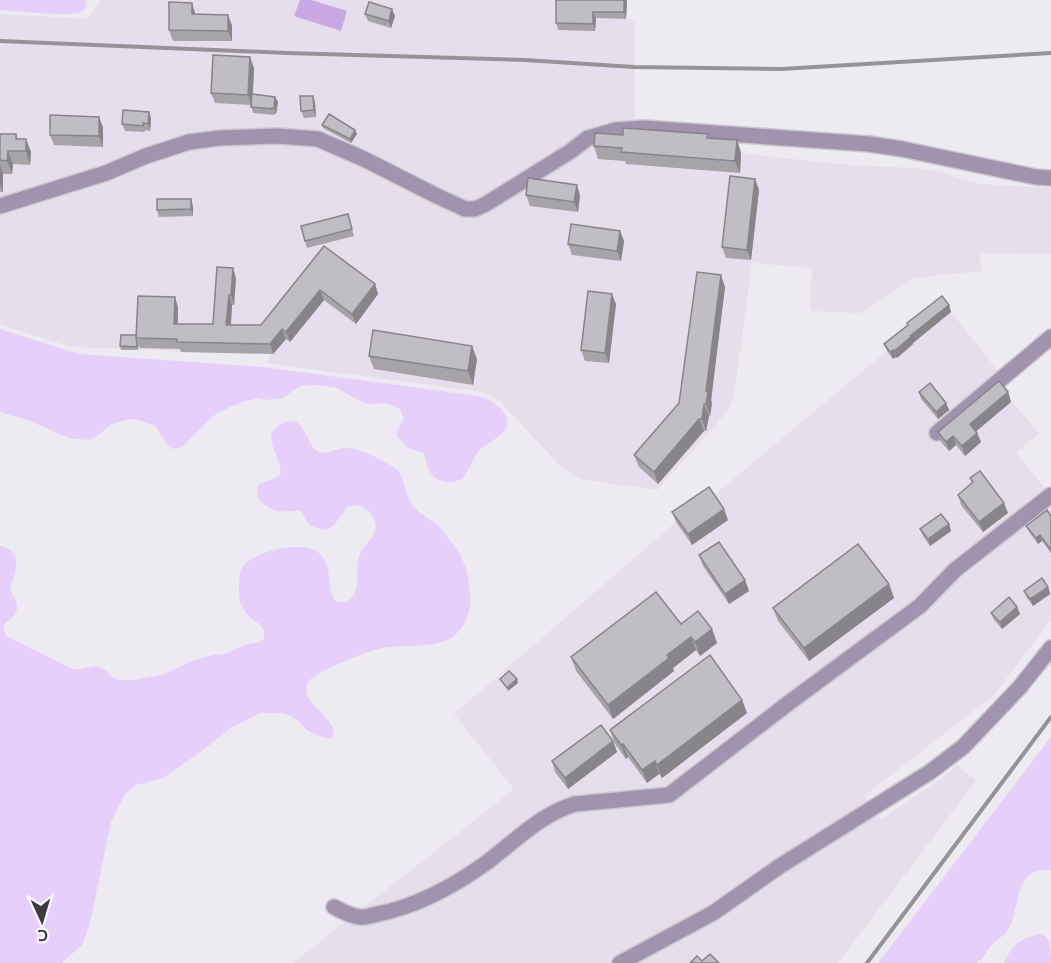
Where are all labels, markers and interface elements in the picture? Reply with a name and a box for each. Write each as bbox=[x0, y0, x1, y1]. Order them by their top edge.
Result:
north arrow bbox=[12, 891, 72, 951]
text: С bbox=[37, 927, 49, 945]

